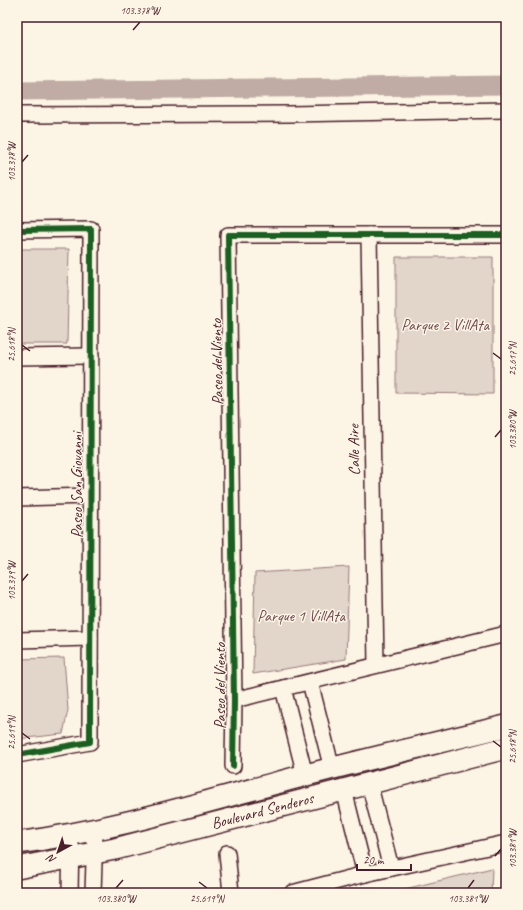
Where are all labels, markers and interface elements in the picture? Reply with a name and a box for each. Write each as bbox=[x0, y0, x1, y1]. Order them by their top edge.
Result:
text: 103.378°W bbox=[120, 4, 161, 17]
text: 103.378°W bbox=[5, 141, 18, 182]
park label: Parque 2 VillAta bbox=[401, 315, 490, 335]
street label: Paseo del Viento bbox=[206, 317, 228, 405]
text: 25.618°N bbox=[5, 326, 18, 362]
text: 25.617°N bbox=[506, 340, 519, 376]
text: 103.380°W bbox=[506, 409, 519, 450]
street label: Calle Aire bbox=[344, 423, 364, 476]
street label: Paseo San Giovanni bbox=[67, 430, 87, 538]
text: 103.379°W bbox=[5, 560, 18, 601]
park label: Parque 1 VillAta bbox=[257, 606, 346, 626]
street label: Paseo del Viento bbox=[210, 642, 230, 729]
text: 25.619°N bbox=[5, 714, 18, 750]
text: 25.618°N bbox=[506, 728, 519, 764]
street label: Boulevard Senderos bbox=[209, 788, 317, 834]
text: 103.381°W bbox=[506, 828, 519, 869]
north arrow bbox=[38, 832, 78, 872]
scale bar bbox=[357, 846, 411, 872]
text: N bbox=[43, 851, 59, 867]
text: 20 m bbox=[363, 852, 385, 868]
text: 103.380°W bbox=[96, 892, 137, 905]
text: 25.619°N bbox=[190, 892, 226, 905]
text: 103.381°W bbox=[448, 892, 489, 905]

